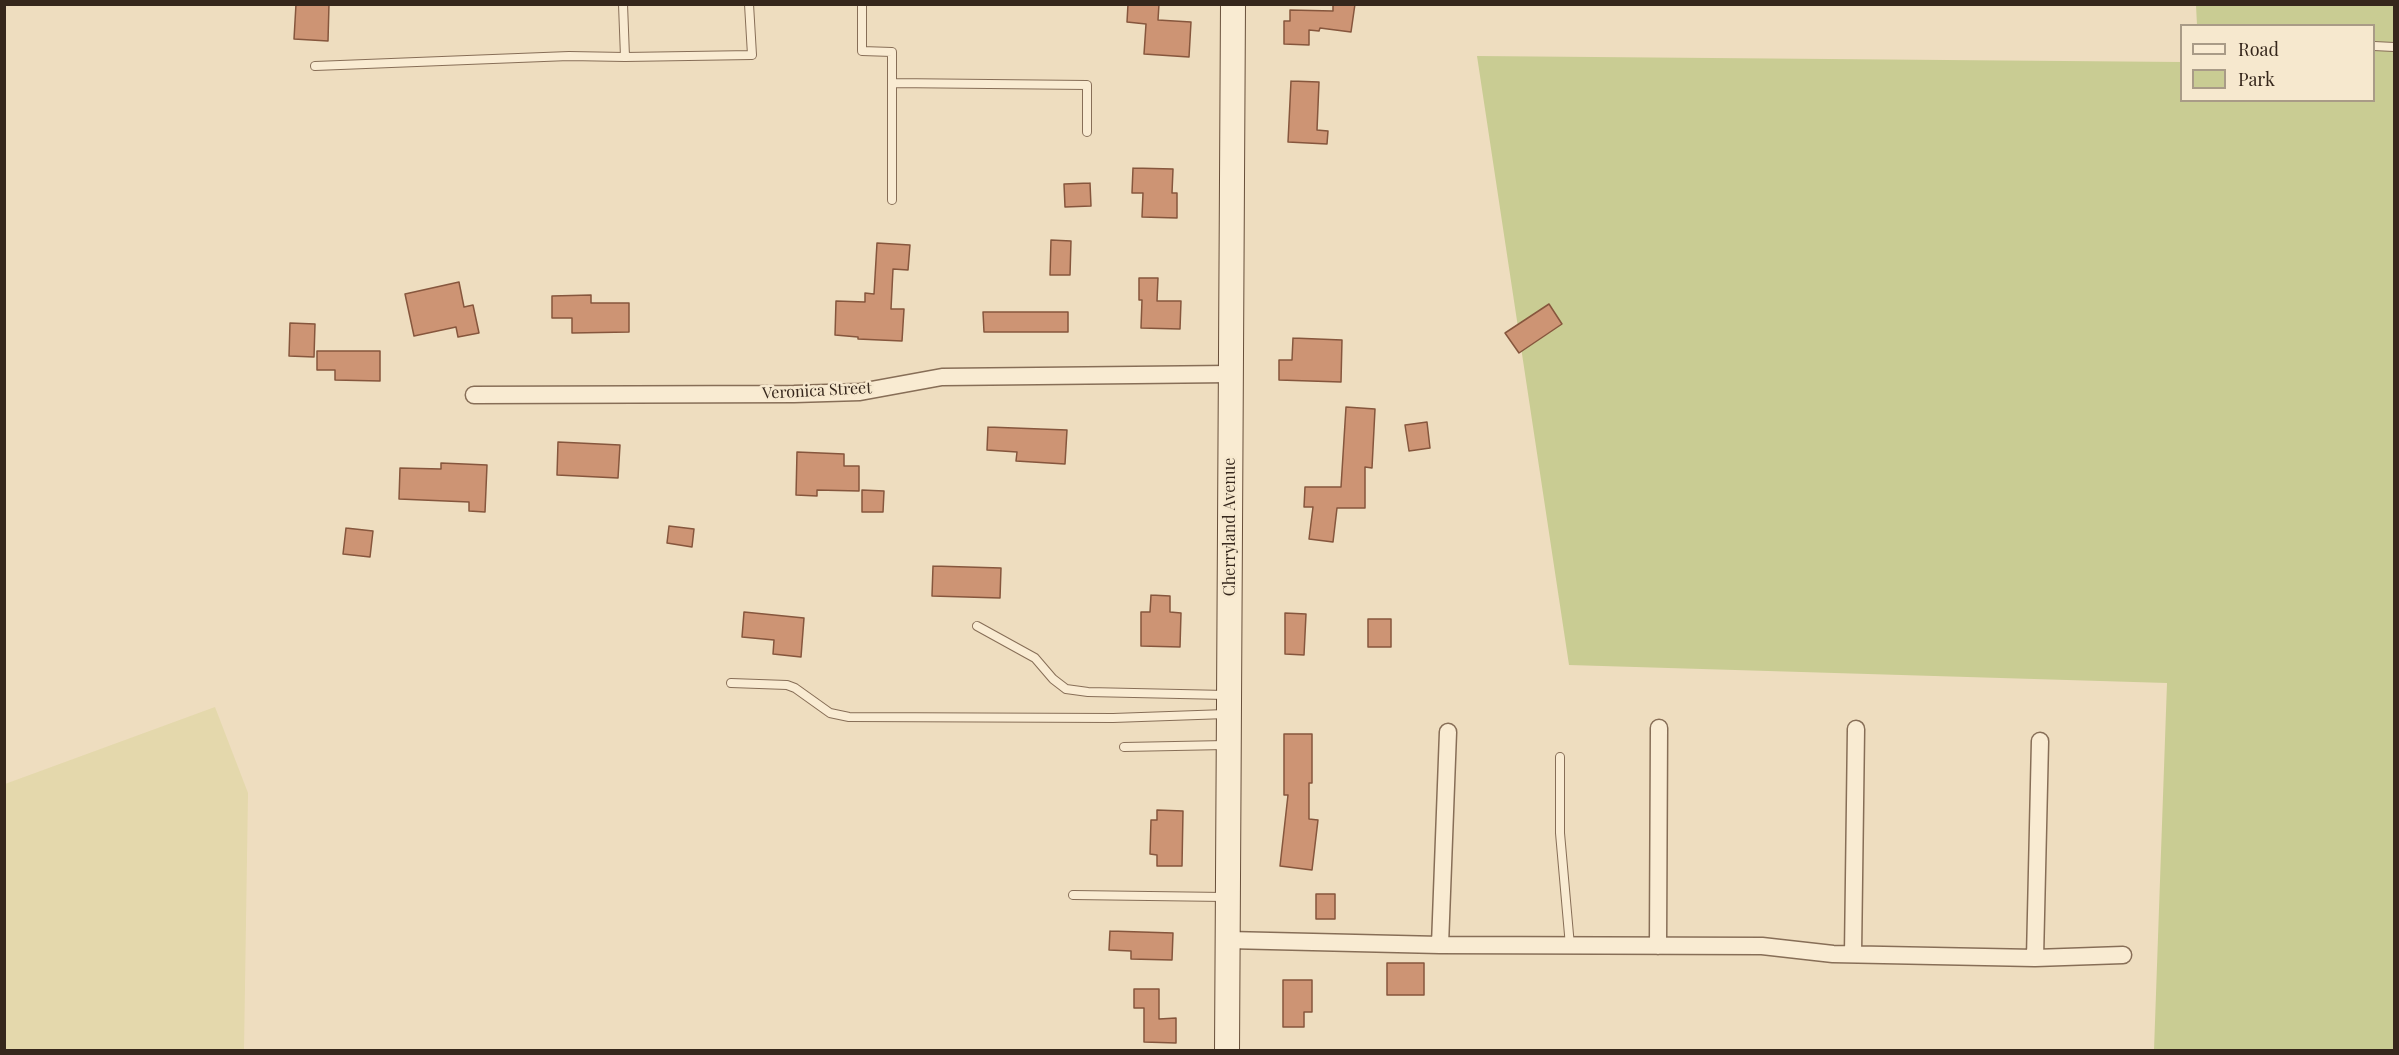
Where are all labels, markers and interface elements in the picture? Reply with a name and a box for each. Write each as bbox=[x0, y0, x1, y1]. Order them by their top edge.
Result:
legend bbox=[2180, 24, 2375, 102]
text: Road bbox=[2238, 37, 2279, 61]
text: Park bbox=[2238, 67, 2275, 91]
street label: Veronica Street bbox=[762, 379, 872, 403]
street label: Cherryland Avenue bbox=[1220, 458, 1240, 596]

